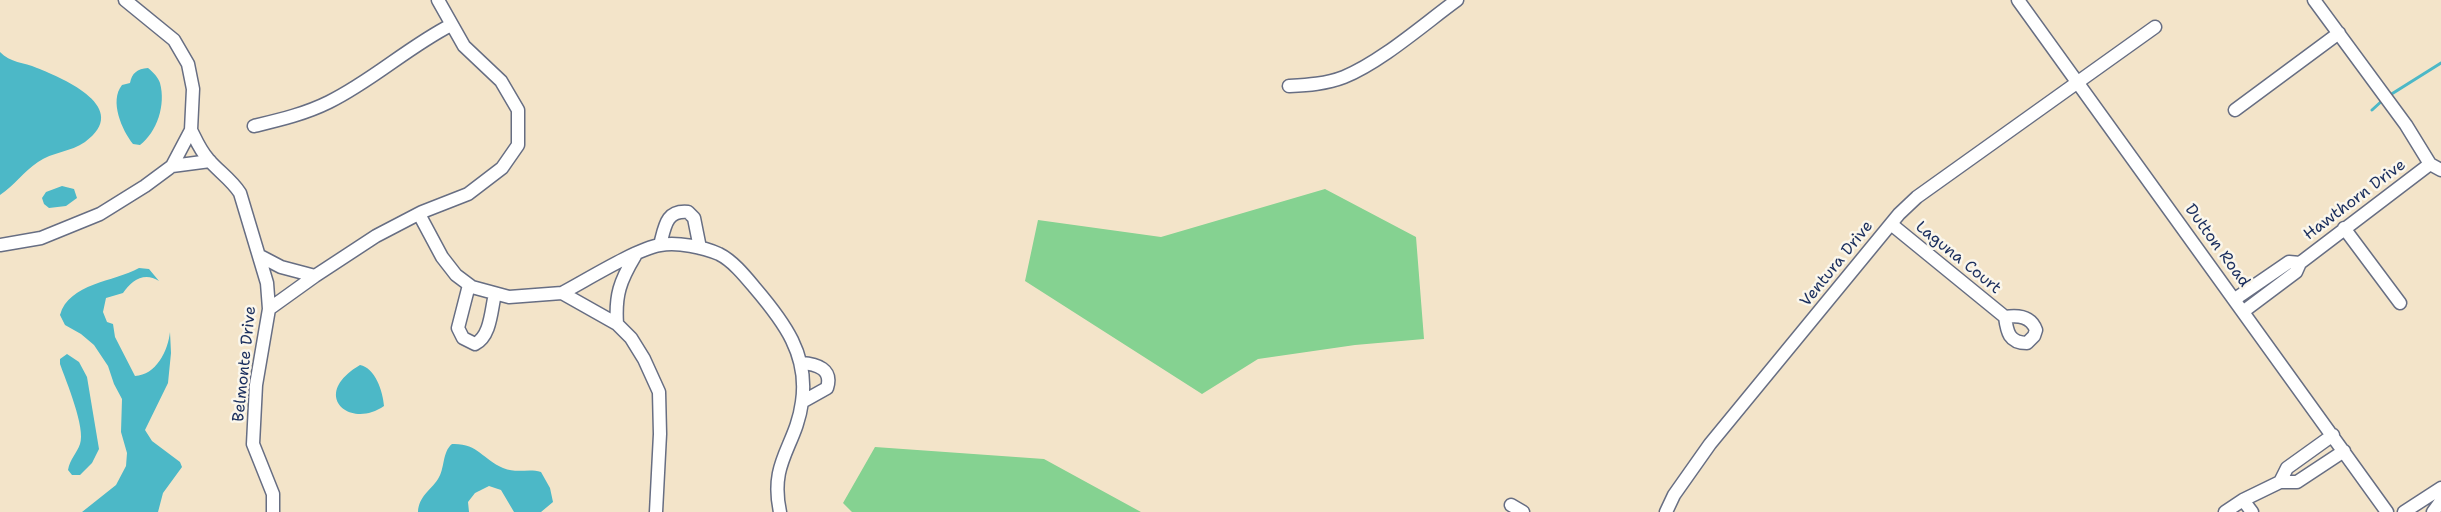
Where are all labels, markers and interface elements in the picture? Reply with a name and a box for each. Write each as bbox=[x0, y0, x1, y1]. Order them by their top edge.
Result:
street label: Hawthorn Drive bbox=[2300, 155, 2410, 245]
street label: Dutton Road bbox=[2180, 201, 2254, 291]
street label: Ventura Drive bbox=[1796, 217, 1878, 311]
street label: Laguna Court bbox=[1911, 218, 2005, 298]
street label: Belmonte Drive bbox=[229, 305, 261, 423]

